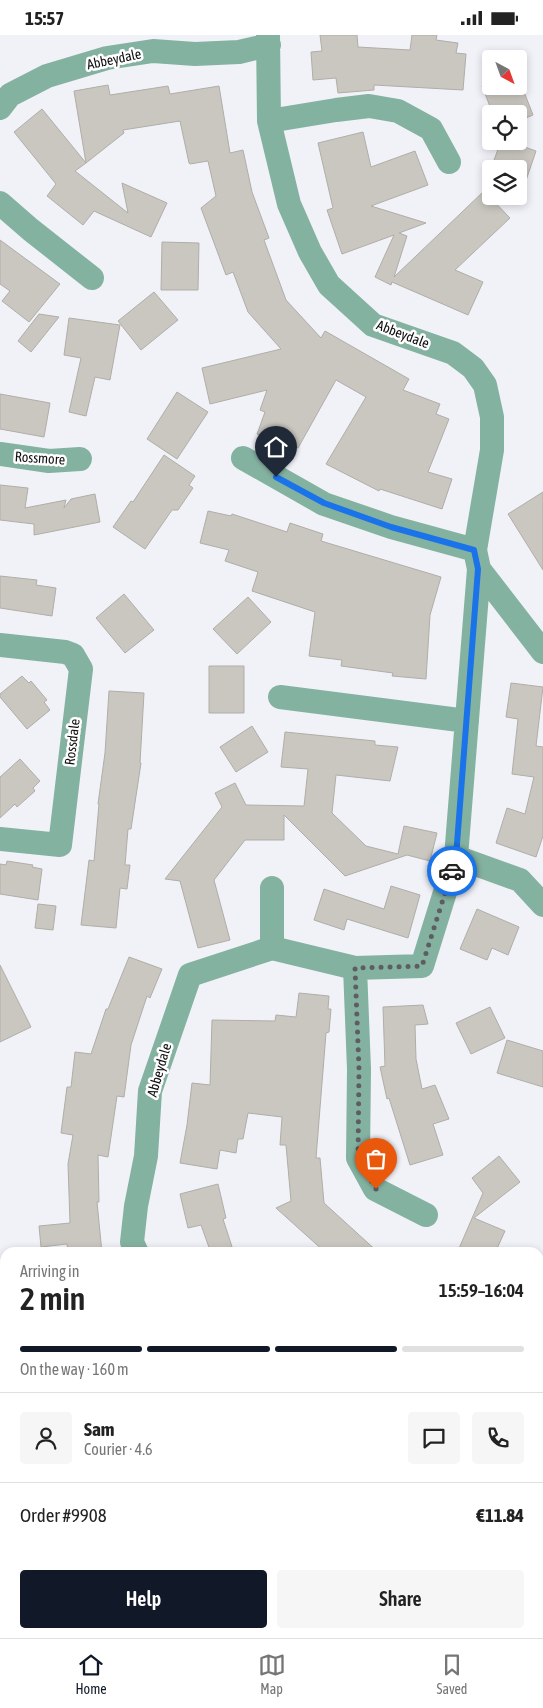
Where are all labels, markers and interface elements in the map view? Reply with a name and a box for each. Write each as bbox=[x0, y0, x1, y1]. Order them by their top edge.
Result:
text: 15:57 bbox=[25, 7, 64, 29]
street label: Abbeydale bbox=[85, 45, 143, 73]
north arrow bbox=[482, 50, 528, 95]
map controls bbox=[482, 50, 527, 205]
button: locate bbox=[482, 105, 527, 150]
button: layers bbox=[482, 160, 527, 205]
street label: Abbeydale bbox=[374, 317, 432, 351]
pin bbox=[255, 426, 297, 477]
icon: home bbox=[262, 433, 290, 461]
street label: Rossmore bbox=[14, 448, 66, 468]
street label: Rossdale bbox=[61, 718, 83, 766]
courier bbox=[427, 846, 477, 896]
icon: car bbox=[438, 857, 466, 885]
street label: Abbeydale bbox=[144, 1041, 174, 1099]
pin bbox=[355, 1138, 397, 1189]
icon: bag bbox=[362, 1145, 390, 1173]
text: Arriving in bbox=[20, 1262, 80, 1280]
text: 15:59–16:04 bbox=[439, 1279, 524, 1301]
text: 2 min bbox=[20, 1280, 85, 1317]
text: On the way · 160 m bbox=[20, 1360, 129, 1378]
button: person bbox=[20, 1412, 72, 1464]
button: chat bbox=[408, 1412, 460, 1464]
button: phone bbox=[472, 1412, 524, 1464]
text: Sam bbox=[84, 1418, 115, 1440]
text: Courier · 4.6 bbox=[84, 1440, 153, 1458]
text: Order #9908 bbox=[20, 1504, 107, 1526]
text: €11.84 bbox=[476, 1504, 524, 1526]
button: Help bbox=[20, 1570, 267, 1628]
button: Share bbox=[277, 1570, 524, 1628]
tab: Home bbox=[75, 1651, 107, 1697]
tab: Map bbox=[258, 1651, 286, 1697]
tab: Saved bbox=[437, 1651, 467, 1697]

